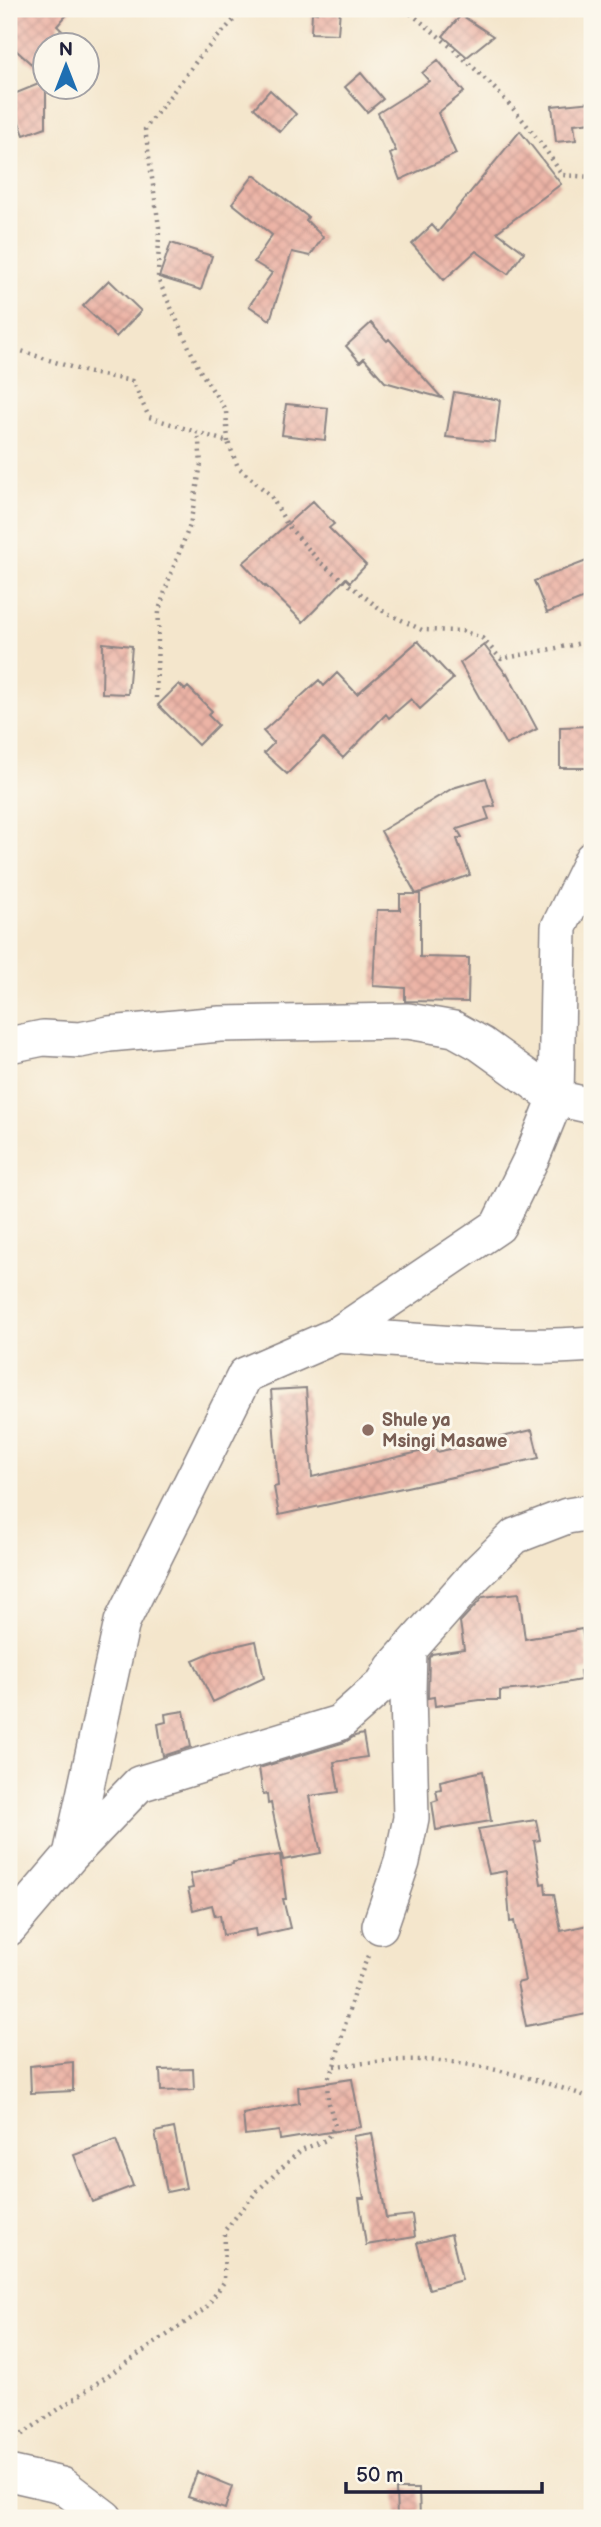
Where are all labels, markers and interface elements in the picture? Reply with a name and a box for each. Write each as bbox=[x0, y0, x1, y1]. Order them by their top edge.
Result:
north arrow bbox=[32, 32, 102, 102]
text: N bbox=[59, 39, 73, 62]
place label: Shule ya Msingi Masawe bbox=[382, 1410, 507, 1452]
marker: Shule ya Msingi Masawe bbox=[360, 1422, 376, 1438]
scale bar bbox=[346, 2450, 542, 2494]
text: 50 m bbox=[356, 2463, 403, 2488]

